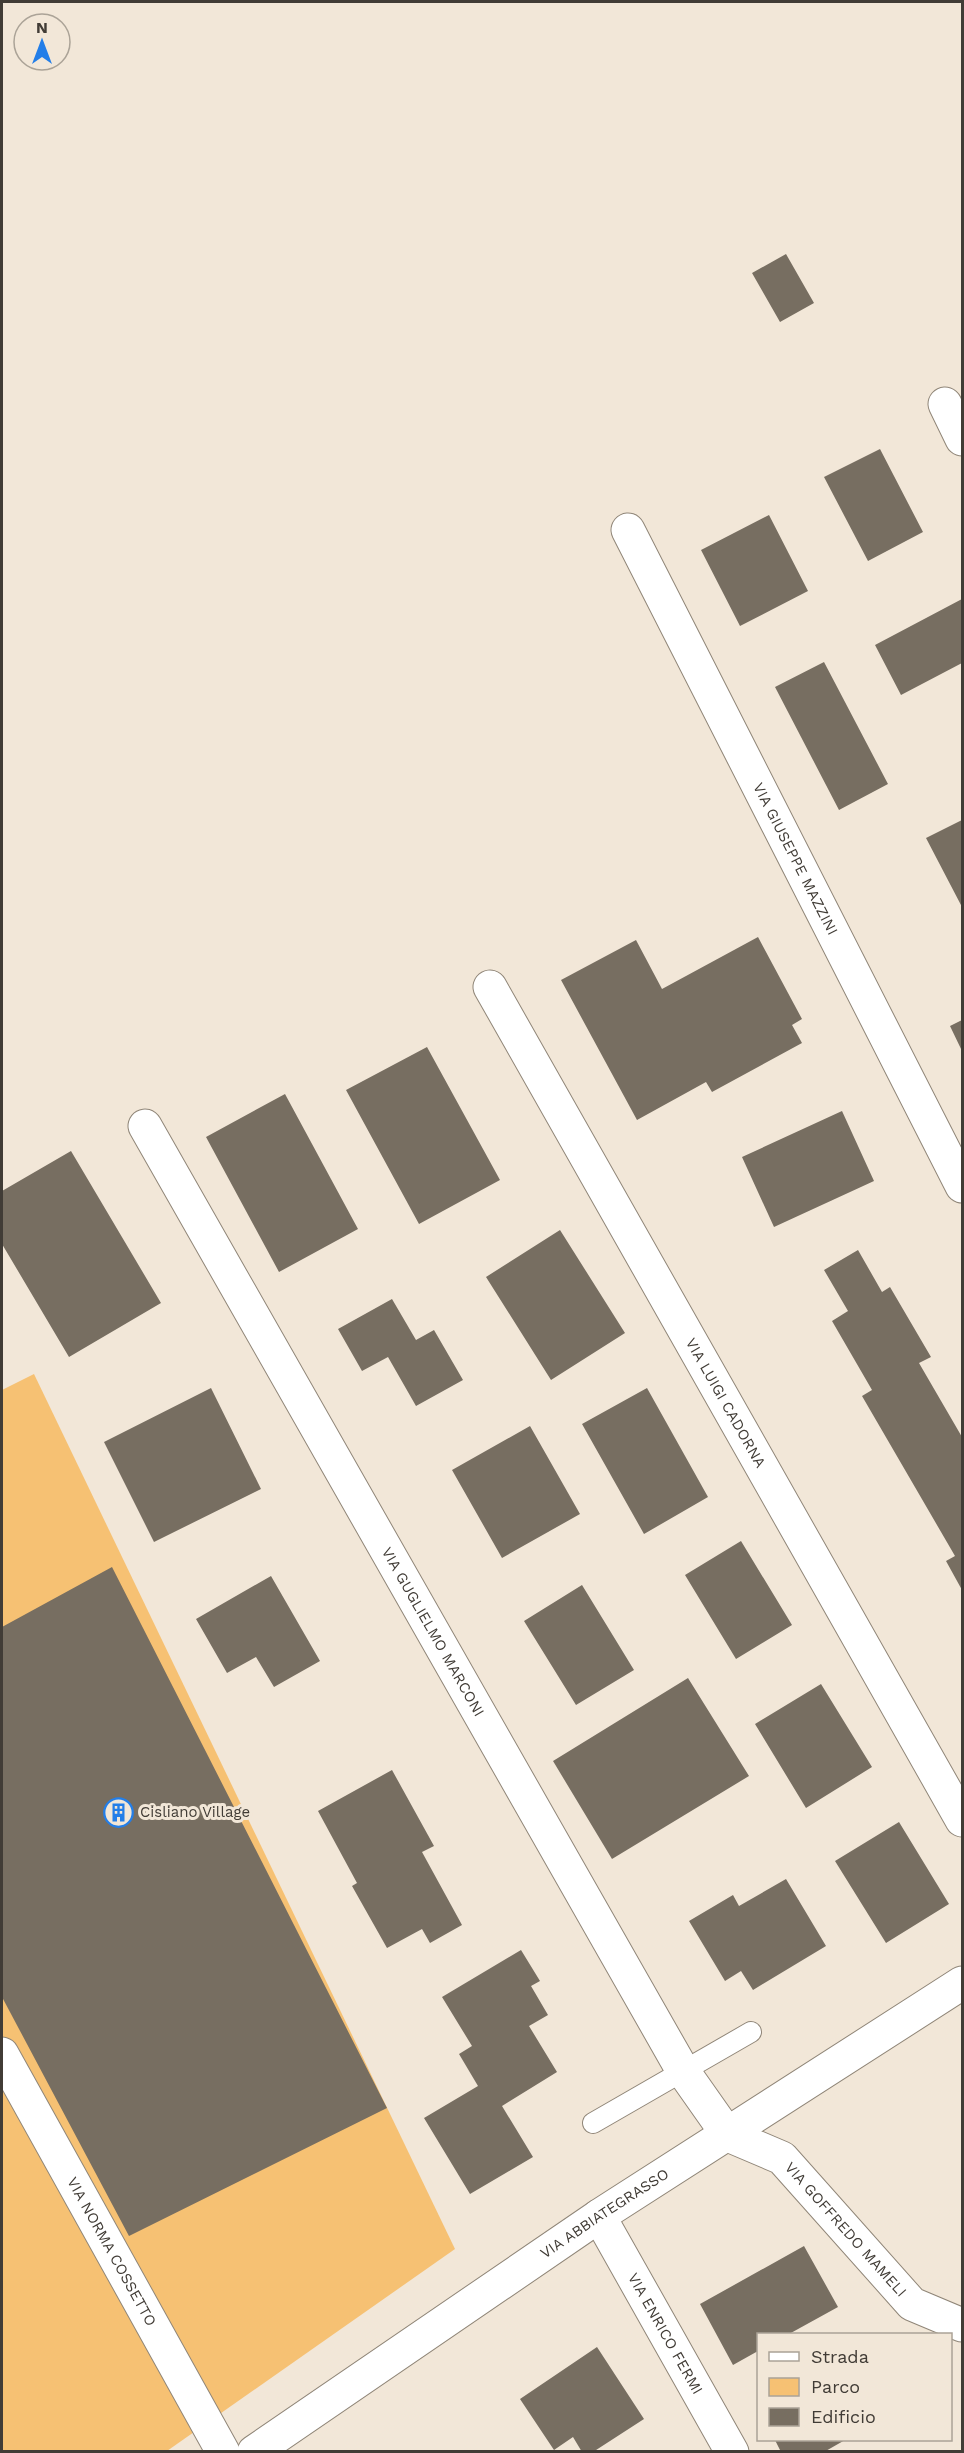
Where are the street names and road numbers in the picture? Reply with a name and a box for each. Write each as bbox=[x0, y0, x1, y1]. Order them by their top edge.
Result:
street label: VIA GIUSEPPE MAZZINI bbox=[749, 780, 842, 938]
street label: VIA LUIGI CADORNA bbox=[682, 1335, 770, 1471]
street label: VIA GUGLIELMO MARCONI bbox=[378, 1544, 488, 1720]
street label: VIA GOFFREDO MAMELI bbox=[781, 2158, 910, 2301]
street label: VIA ABBIATEGRASSO bbox=[537, 2165, 672, 2262]
street label: VIA NORMA COSSETTO bbox=[63, 2174, 160, 2329]
street label: VIA ENRICO FERMI bbox=[624, 2270, 707, 2397]

